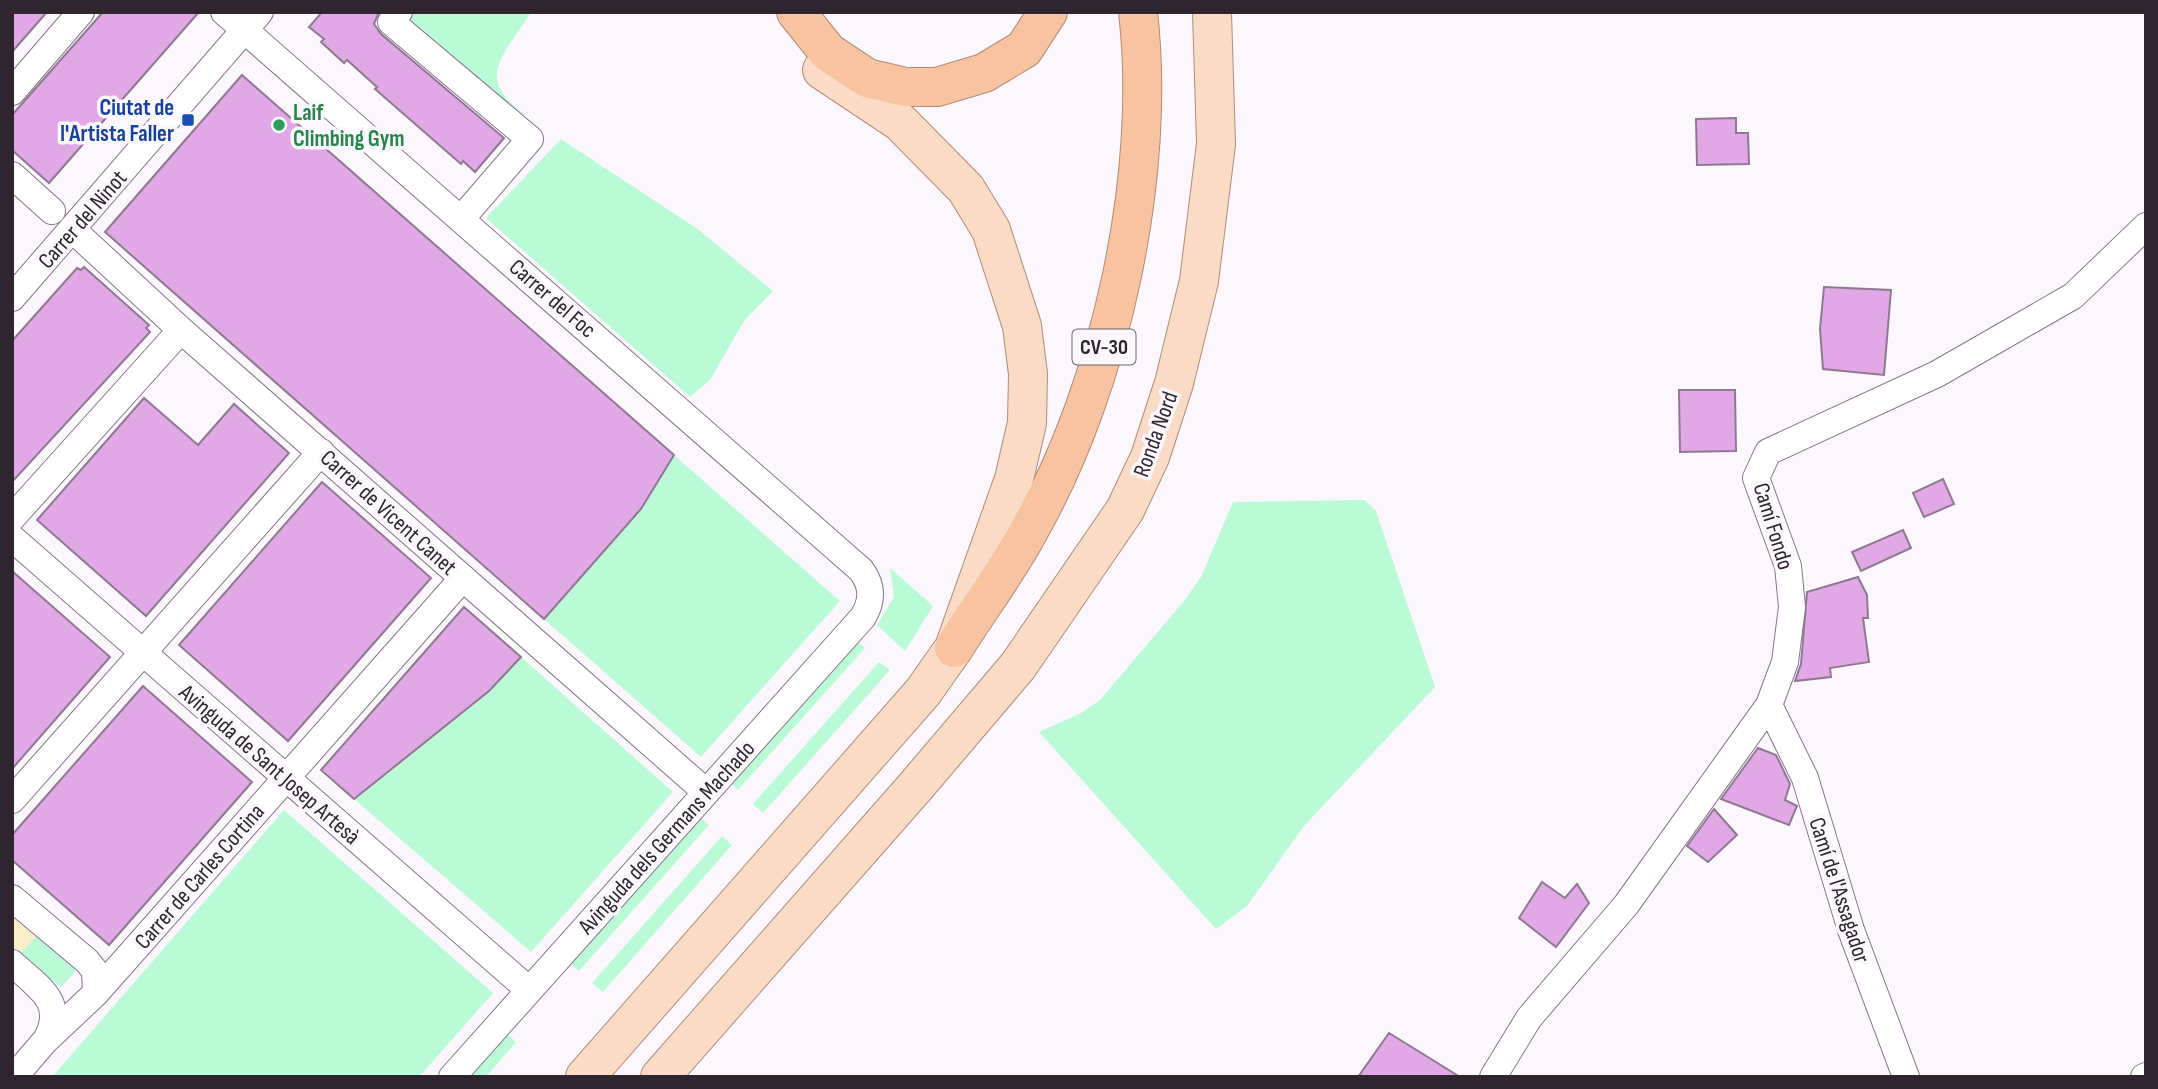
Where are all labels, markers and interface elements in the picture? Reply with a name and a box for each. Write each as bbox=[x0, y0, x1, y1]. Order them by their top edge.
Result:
place label: Ciutat de l'Artista Faller bbox=[60, 94, 174, 148]
place label: Laif Climbing Gym bbox=[293, 99, 405, 153]
marker: Ciutat de l'Artista Faller bbox=[180, 112, 196, 128]
marker: Laif Climbing Gym bbox=[271, 117, 287, 133]
street label: Carrer del Ninot bbox=[32, 165, 133, 275]
street label: Carrer del Foc bbox=[503, 253, 601, 344]
road number: CV-30 bbox=[1072, 330, 1136, 364]
street label: Ronda Nord bbox=[1128, 388, 1184, 481]
street label: Carrer de Vicent Canet bbox=[314, 444, 462, 581]
street label: Camí Fondo bbox=[1747, 480, 1799, 573]
street label: Avinguda de Sant Josep Artesà bbox=[172, 678, 366, 851]
street label: Avinguda dels Germans Machado bbox=[572, 735, 761, 941]
street label: Carrer de Carles Cortina bbox=[129, 798, 271, 955]
street label: Camí de l'Assagador bbox=[1802, 814, 1876, 967]

